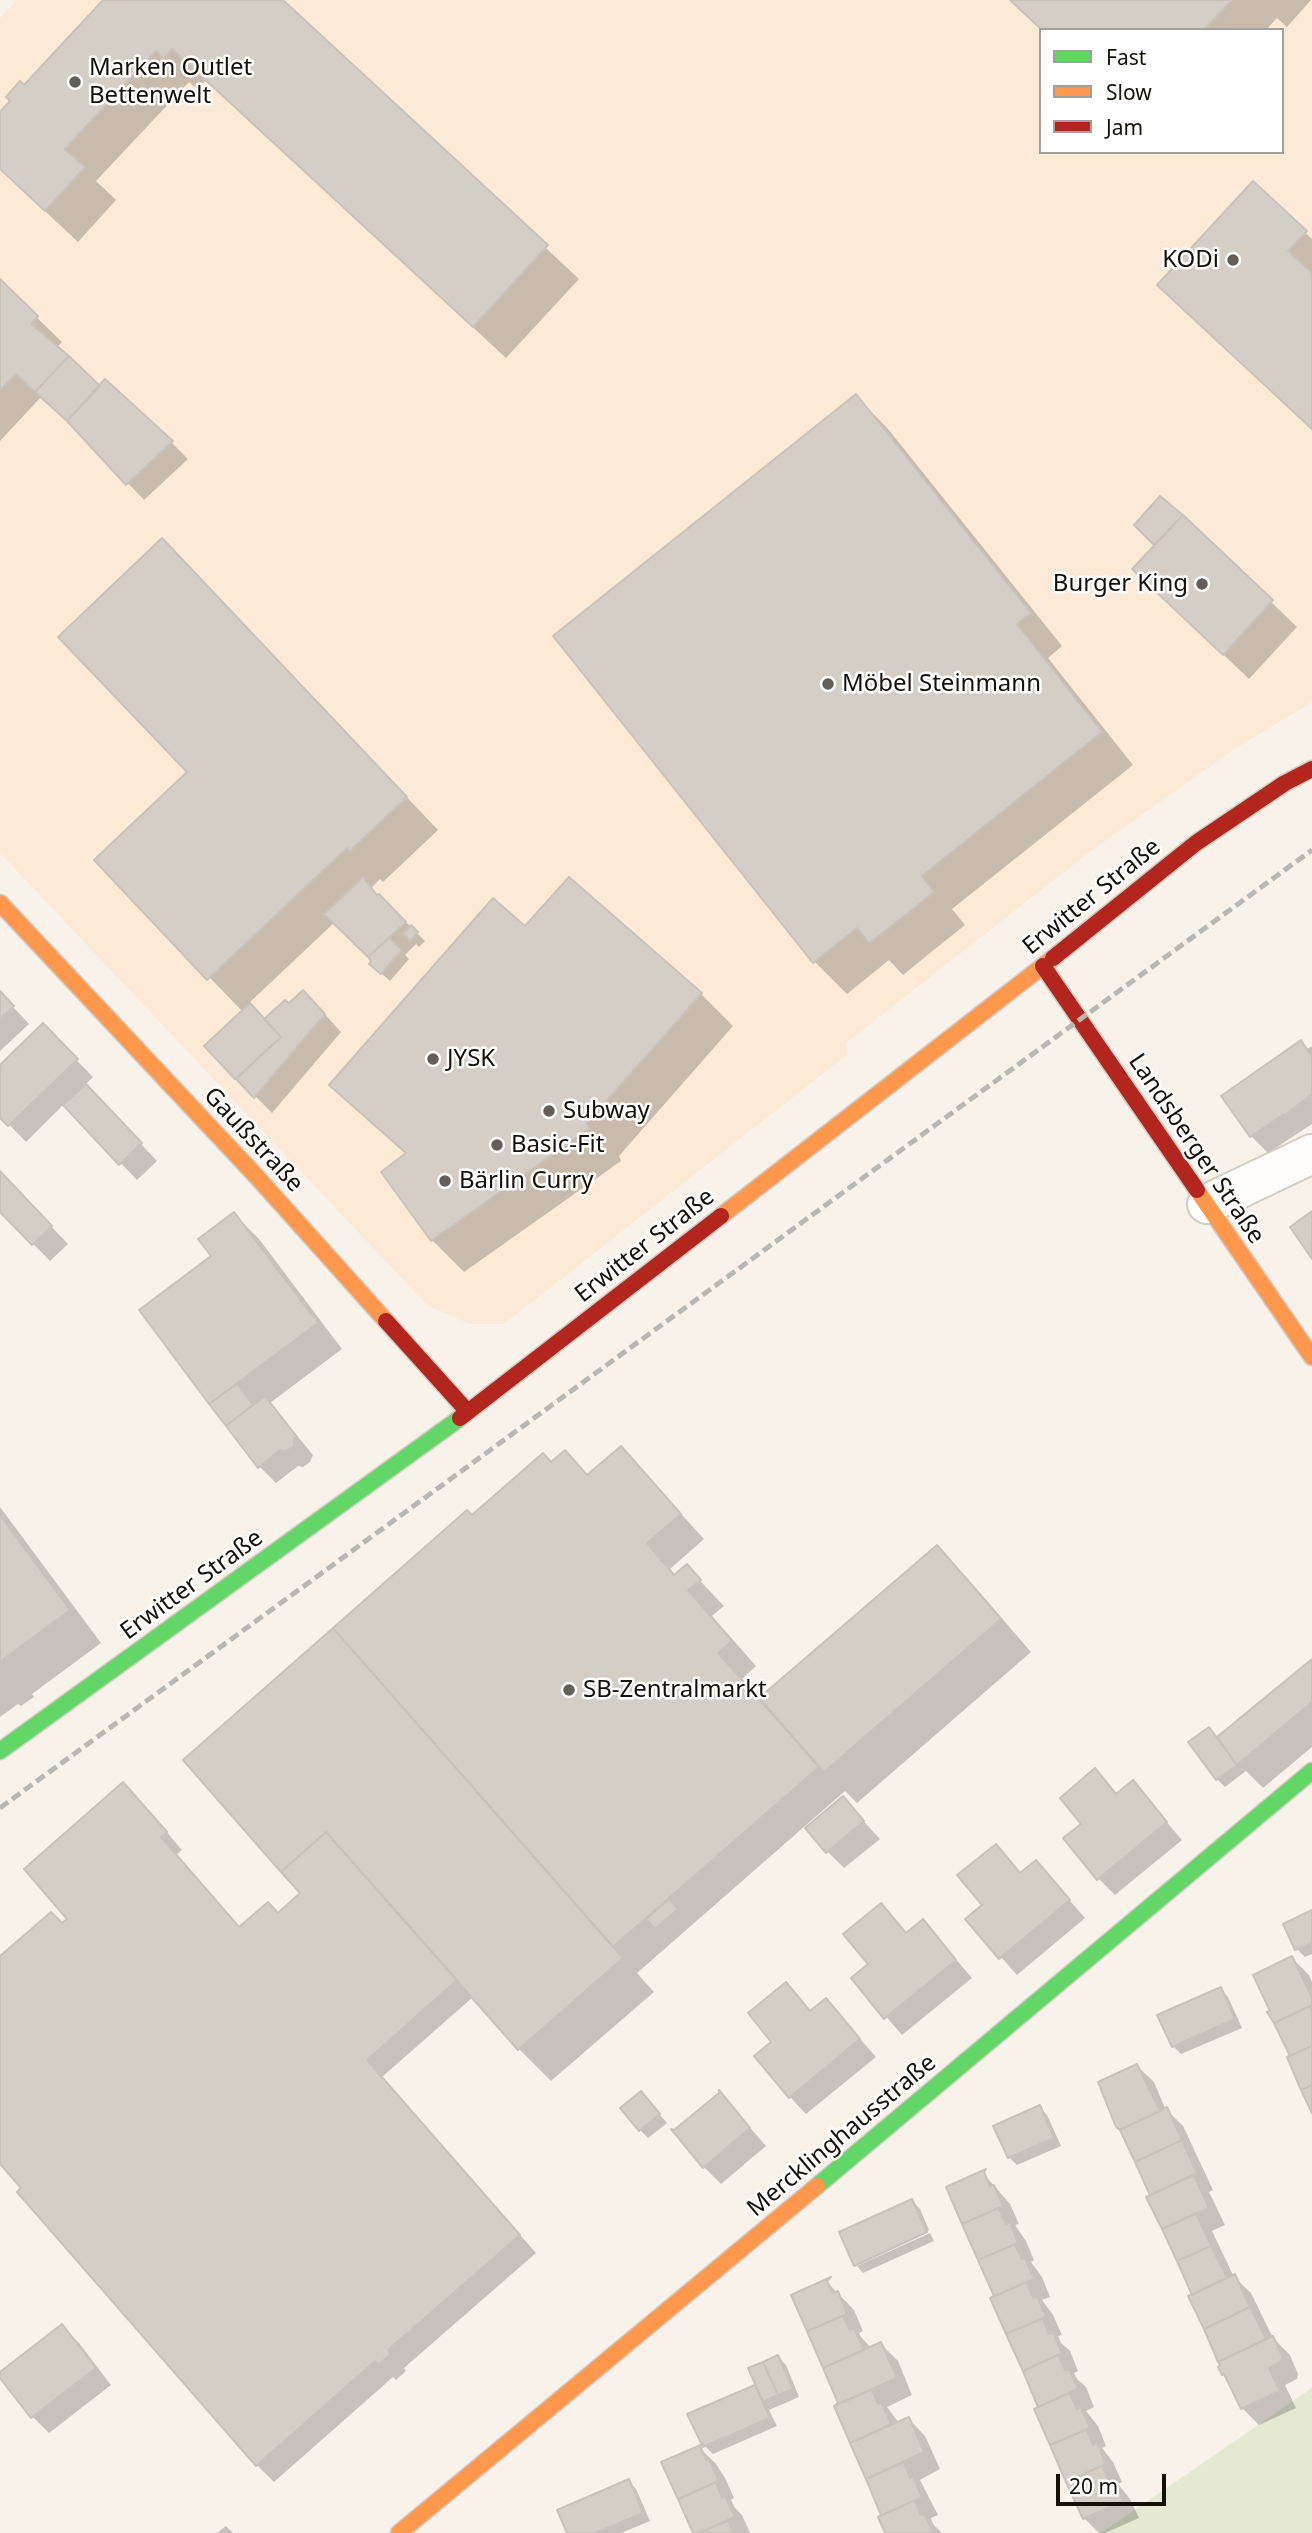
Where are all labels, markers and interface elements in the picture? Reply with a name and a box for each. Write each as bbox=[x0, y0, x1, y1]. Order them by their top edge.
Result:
legend bbox=[1039, 28, 1284, 154]
text: Fast bbox=[1106, 43, 1146, 71]
place label: Marken Outlet Bettenwelt bbox=[89, 54, 252, 110]
marker: Marken Outlet Bettenwelt bbox=[67, 74, 83, 90]
text: Slow bbox=[1106, 78, 1152, 106]
text: Jam bbox=[1106, 113, 1143, 141]
place label: KODi bbox=[1162, 246, 1219, 274]
marker: KODi bbox=[1225, 252, 1241, 268]
place label: Burger King bbox=[1053, 570, 1188, 598]
marker: Burger King bbox=[1194, 576, 1210, 592]
place label: Möbel Steinmann bbox=[842, 670, 1041, 698]
marker: Möbel Steinmann bbox=[820, 676, 836, 692]
street label: Erwitter Straße bbox=[1017, 833, 1167, 961]
place label: JYSK bbox=[447, 1045, 495, 1073]
street label: Landsberger Straße bbox=[1122, 1049, 1270, 1249]
marker: JYSK bbox=[425, 1051, 441, 1067]
street label: Gaußstraße bbox=[197, 1082, 309, 1198]
place label: Subway bbox=[563, 1097, 650, 1125]
marker: Subway bbox=[541, 1103, 557, 1119]
place label: Basic-Fit bbox=[511, 1131, 604, 1159]
marker: Basic-Fit bbox=[489, 1137, 505, 1153]
place label: Bärlin Curry bbox=[459, 1167, 593, 1195]
marker: Bärlin Curry bbox=[437, 1173, 453, 1189]
street label: Erwitter Straße bbox=[570, 1183, 720, 1309]
street label: Erwitter Straße bbox=[115, 1524, 269, 1646]
place label: SB-Zentralmarkt bbox=[583, 1676, 767, 1704]
marker: SB-Zentralmarkt bbox=[561, 1682, 577, 1698]
street label: Mercklinghausstraße bbox=[742, 2049, 942, 2223]
scale bar bbox=[1060, 2460, 1170, 2504]
text: 20 m bbox=[1069, 2472, 1118, 2500]

